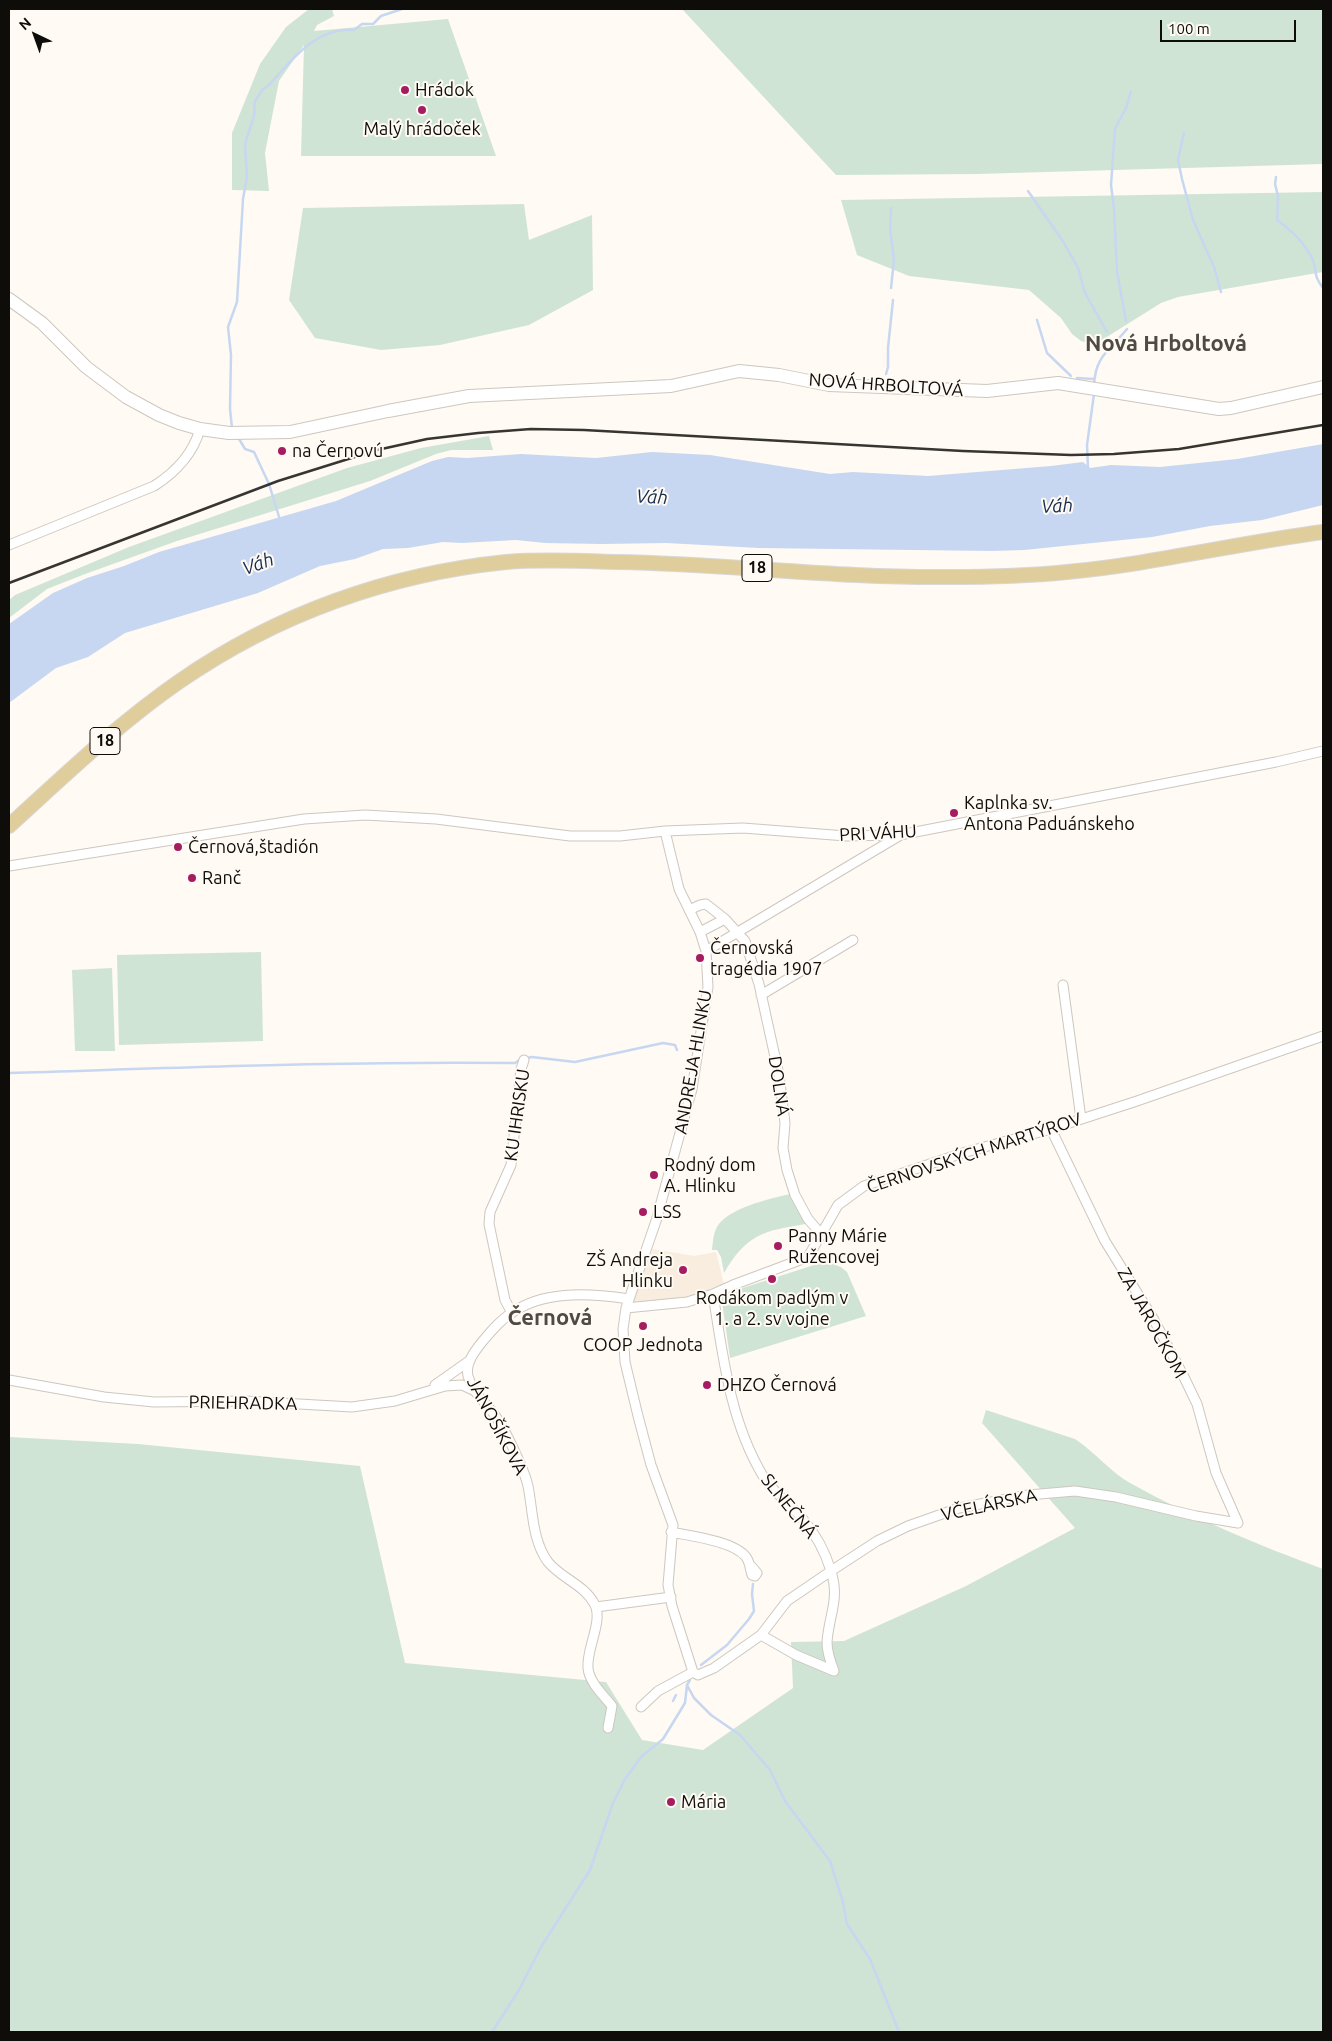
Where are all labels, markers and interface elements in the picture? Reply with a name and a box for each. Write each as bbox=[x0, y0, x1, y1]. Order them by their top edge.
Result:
north arrow bbox=[10, 10, 60, 60]
scale bar bbox=[1162, 10, 1298, 42]
text: N bbox=[16, 14, 34, 33]
text: 100 m bbox=[1168, 20, 1210, 37]
place label: Hrádok bbox=[415, 79, 474, 101]
marker: Hrádok bbox=[399, 84, 411, 96]
marker: Malý hrádoček bbox=[416, 104, 428, 116]
place label: Malý hrádoček bbox=[363, 118, 481, 140]
district label: Nová Hrboltová bbox=[1085, 331, 1247, 357]
street label: NOVÁ HRBOLTOVÁ bbox=[808, 369, 964, 401]
place label: na Černovú bbox=[292, 440, 383, 462]
marker: na Černovú bbox=[276, 445, 288, 457]
water label: Váh bbox=[636, 485, 668, 509]
water label: Váh bbox=[1041, 494, 1073, 518]
water label: Váh bbox=[239, 548, 277, 580]
road number: 18 bbox=[742, 554, 772, 582]
road number: 18 bbox=[90, 728, 120, 754]
place label: Kaplnka sv. Antona Paduánskeho bbox=[964, 792, 1135, 834]
marker: Kaplnka sv. Antona Paduánskeho bbox=[948, 807, 960, 819]
street label: PRI VÁHU bbox=[839, 820, 917, 846]
place label: Černová,štadión bbox=[188, 836, 319, 858]
marker: Černová,štadión bbox=[172, 841, 184, 853]
place label: Ranč bbox=[202, 867, 241, 889]
marker: Ranč bbox=[186, 872, 198, 884]
place label: Černovská tragédia 1907 bbox=[710, 937, 822, 980]
marker: Černovská tragédia 1907 bbox=[694, 952, 706, 964]
street label: ANDREJA HLINKU bbox=[670, 988, 716, 1136]
street label: DOLNÁ bbox=[764, 1054, 794, 1118]
street label: KU IHRISKU bbox=[500, 1067, 534, 1163]
street label: ČERNOVSKÝCH MARTÝROV bbox=[864, 1108, 1084, 1198]
place label: Rodný dom A. Hlinku bbox=[664, 1154, 756, 1196]
marker: Rodný dom A. Hlinku bbox=[648, 1169, 660, 1181]
place label: LSS bbox=[653, 1201, 681, 1223]
marker: LSS bbox=[637, 1206, 649, 1218]
place label: Panny Márie Ružencovej bbox=[788, 1225, 887, 1268]
marker: Panny Márie Ružencovej bbox=[772, 1240, 784, 1252]
place label: ZŠ Andreja Hlinku bbox=[586, 1249, 673, 1292]
marker: ZŠ Andreja Hlinku bbox=[677, 1264, 689, 1276]
street label: ZA JAROČKOM bbox=[1113, 1264, 1191, 1382]
marker: Rodákom padlým v 1. a 2. sv vojne bbox=[766, 1273, 778, 1285]
place label: Rodákom padlým v 1. a 2. sv vojne bbox=[696, 1287, 848, 1330]
district label: Černová bbox=[508, 1305, 592, 1331]
marker: COOP Jednota bbox=[637, 1320, 649, 1332]
place label: COOP Jednota bbox=[583, 1334, 703, 1356]
street label: JÁNOŠÍKOVA bbox=[462, 1373, 532, 1479]
place label: DHZO Černová bbox=[717, 1374, 837, 1396]
marker: DHZO Černová bbox=[701, 1379, 713, 1391]
street label: PRIEHRADKA bbox=[188, 1391, 298, 1415]
street label: SLNEČNÁ bbox=[756, 1469, 822, 1543]
street label: VČELÁRSKA bbox=[939, 1484, 1039, 1526]
place label: Mária bbox=[681, 1791, 726, 1813]
marker: Mária bbox=[665, 1796, 677, 1808]

